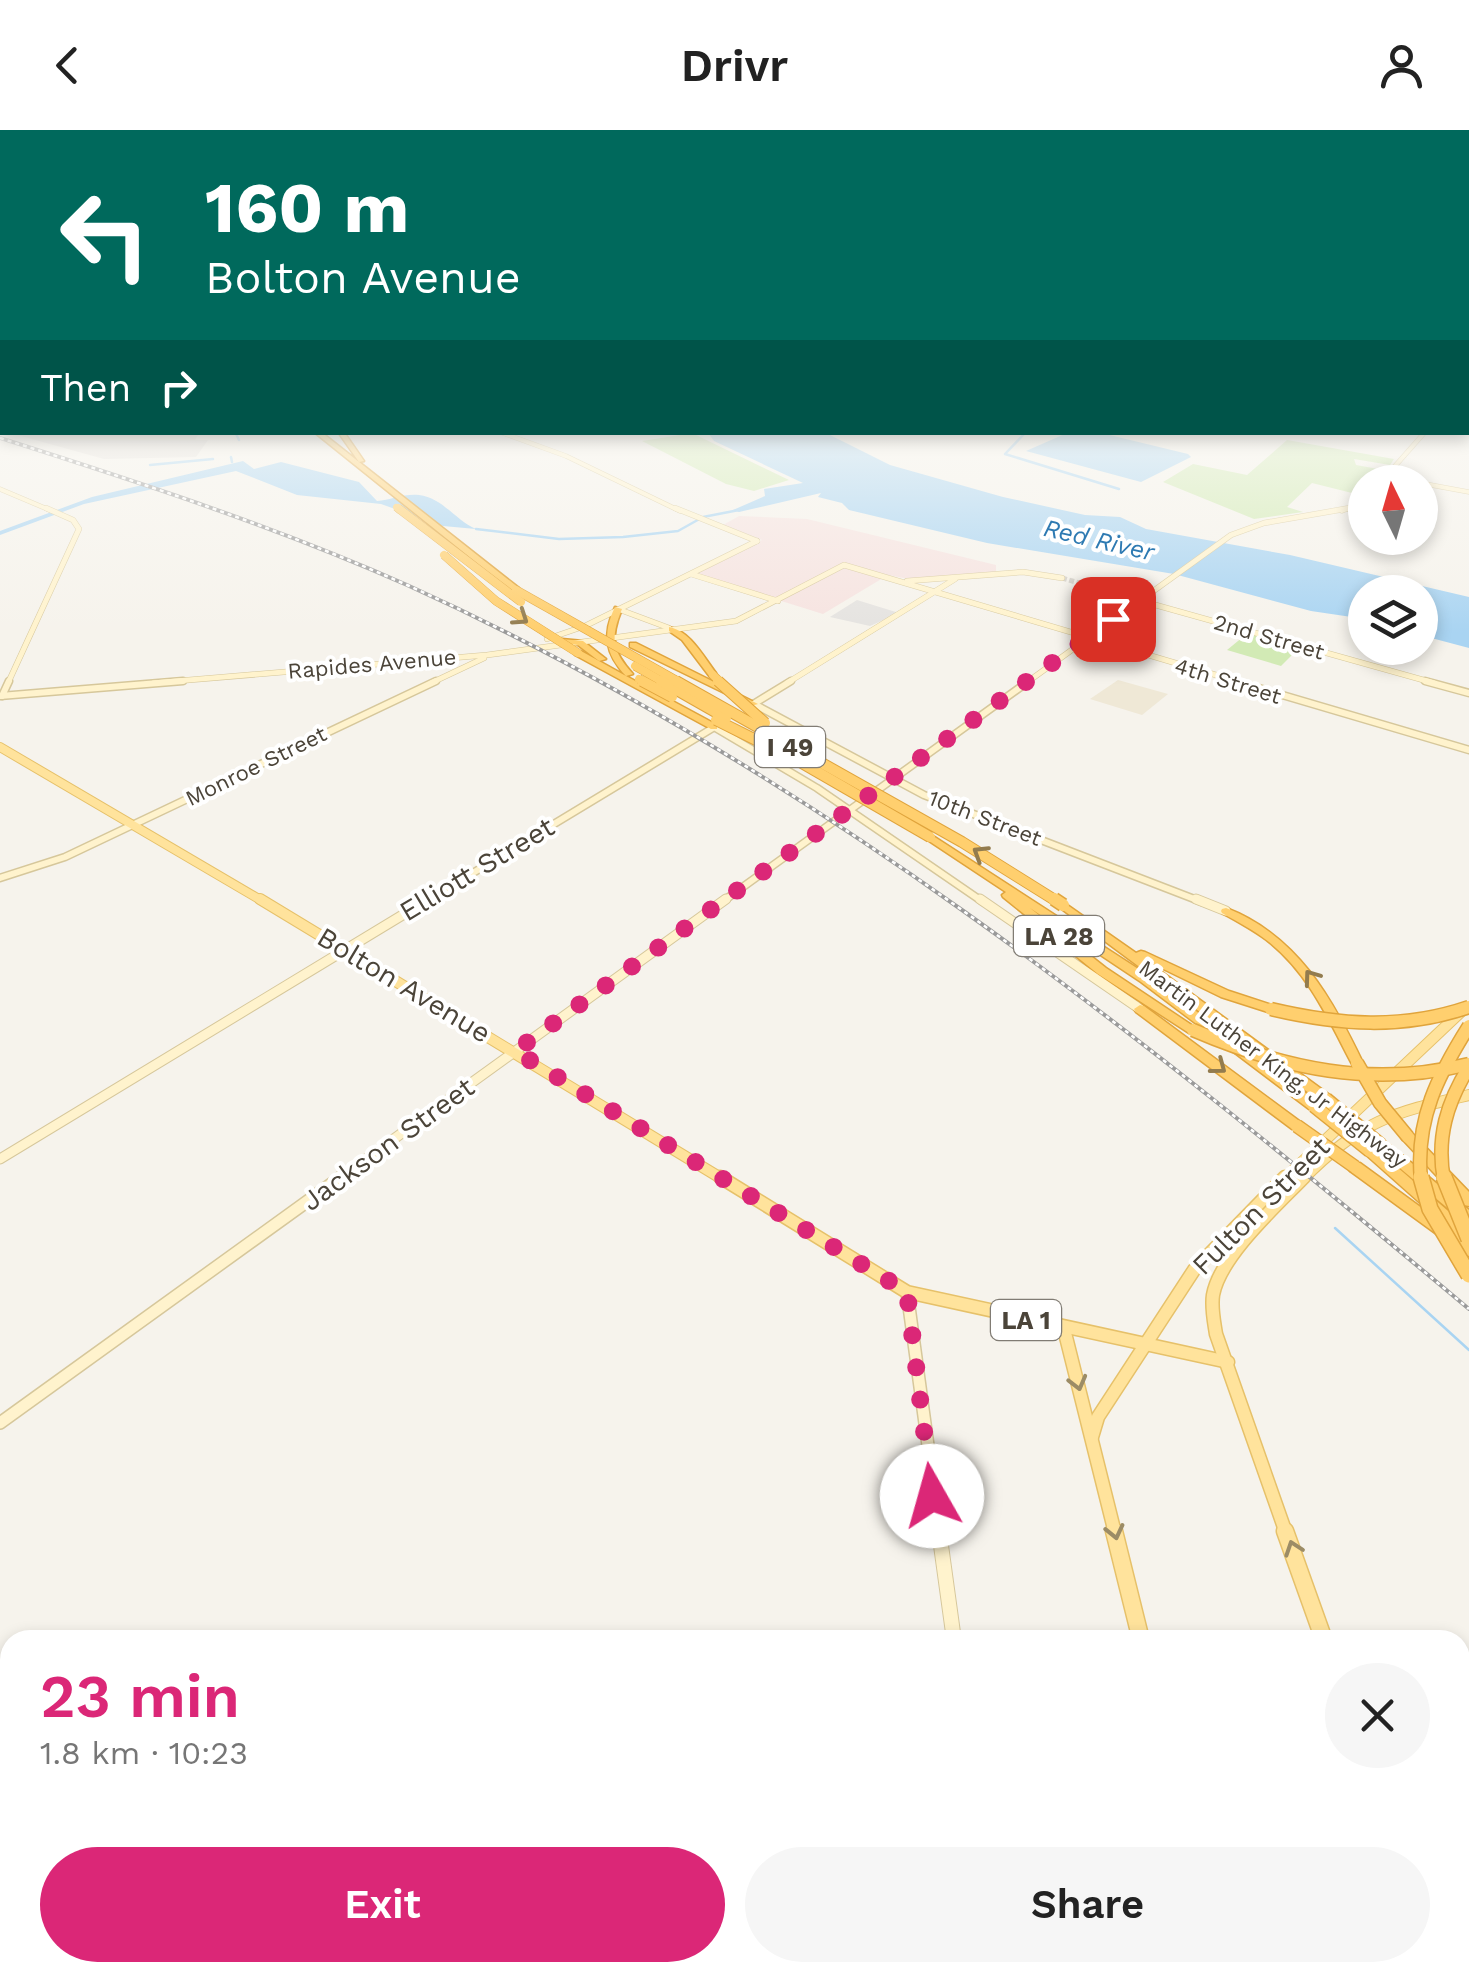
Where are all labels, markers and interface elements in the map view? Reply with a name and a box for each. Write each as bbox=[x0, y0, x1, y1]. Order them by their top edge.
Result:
icon: back bbox=[40, 38, 95, 93]
icon: person bbox=[1374, 38, 1429, 93]
text: Drivr bbox=[681, 39, 788, 92]
text: 160 m bbox=[205, 167, 409, 249]
icon: left bbox=[40, 170, 170, 300]
text: Bolton Avenue bbox=[205, 251, 521, 304]
icon: right bbox=[151, 360, 206, 415]
text: Then bbox=[40, 366, 131, 410]
north arrow bbox=[1348, 465, 1438, 555]
map controls bbox=[1348, 465, 1438, 665]
water label: Red River bbox=[1041, 513, 1158, 567]
button: layers bbox=[1348, 575, 1438, 665]
pin bbox=[1071, 577, 1156, 662]
icon: arrive bbox=[1086, 592, 1141, 647]
one-way arrow bbox=[509, 606, 528, 624]
street label: 2nd Street bbox=[1211, 609, 1327, 665]
street label: Rapides Avenue bbox=[287, 644, 457, 684]
street label: 4th Street bbox=[1172, 653, 1284, 709]
street label: Monroe Street bbox=[181, 721, 331, 811]
road number: I 49 bbox=[755, 727, 825, 767]
street label: 10th Street bbox=[925, 785, 1045, 851]
street label: Elliott Street bbox=[394, 810, 561, 928]
one-way arrow bbox=[973, 846, 991, 865]
road number: LA 28 bbox=[1014, 916, 1104, 956]
street label: Bolton Avenue bbox=[311, 920, 497, 1050]
street label: Martin Luther King, Jr Highway bbox=[1134, 955, 1412, 1173]
one-way arrow bbox=[1305, 970, 1323, 988]
one-way arrow bbox=[1208, 1056, 1226, 1073]
street label: Jackson Street bbox=[295, 1070, 481, 1218]
street label: Fulton Street bbox=[1185, 1130, 1337, 1282]
road number: LA 1 bbox=[991, 1300, 1061, 1340]
one-way arrow bbox=[1067, 1374, 1088, 1391]
position arrow bbox=[880, 1444, 984, 1548]
one-way arrow bbox=[1103, 1523, 1124, 1540]
one-way arrow bbox=[1284, 1540, 1304, 1557]
text: 23 min bbox=[40, 1661, 240, 1732]
button: close bbox=[1325, 1663, 1430, 1768]
text: 1.8 km · 10:23 bbox=[40, 1734, 248, 1772]
button: Exit bbox=[40, 1847, 725, 1962]
button: Share bbox=[745, 1847, 1430, 1962]

